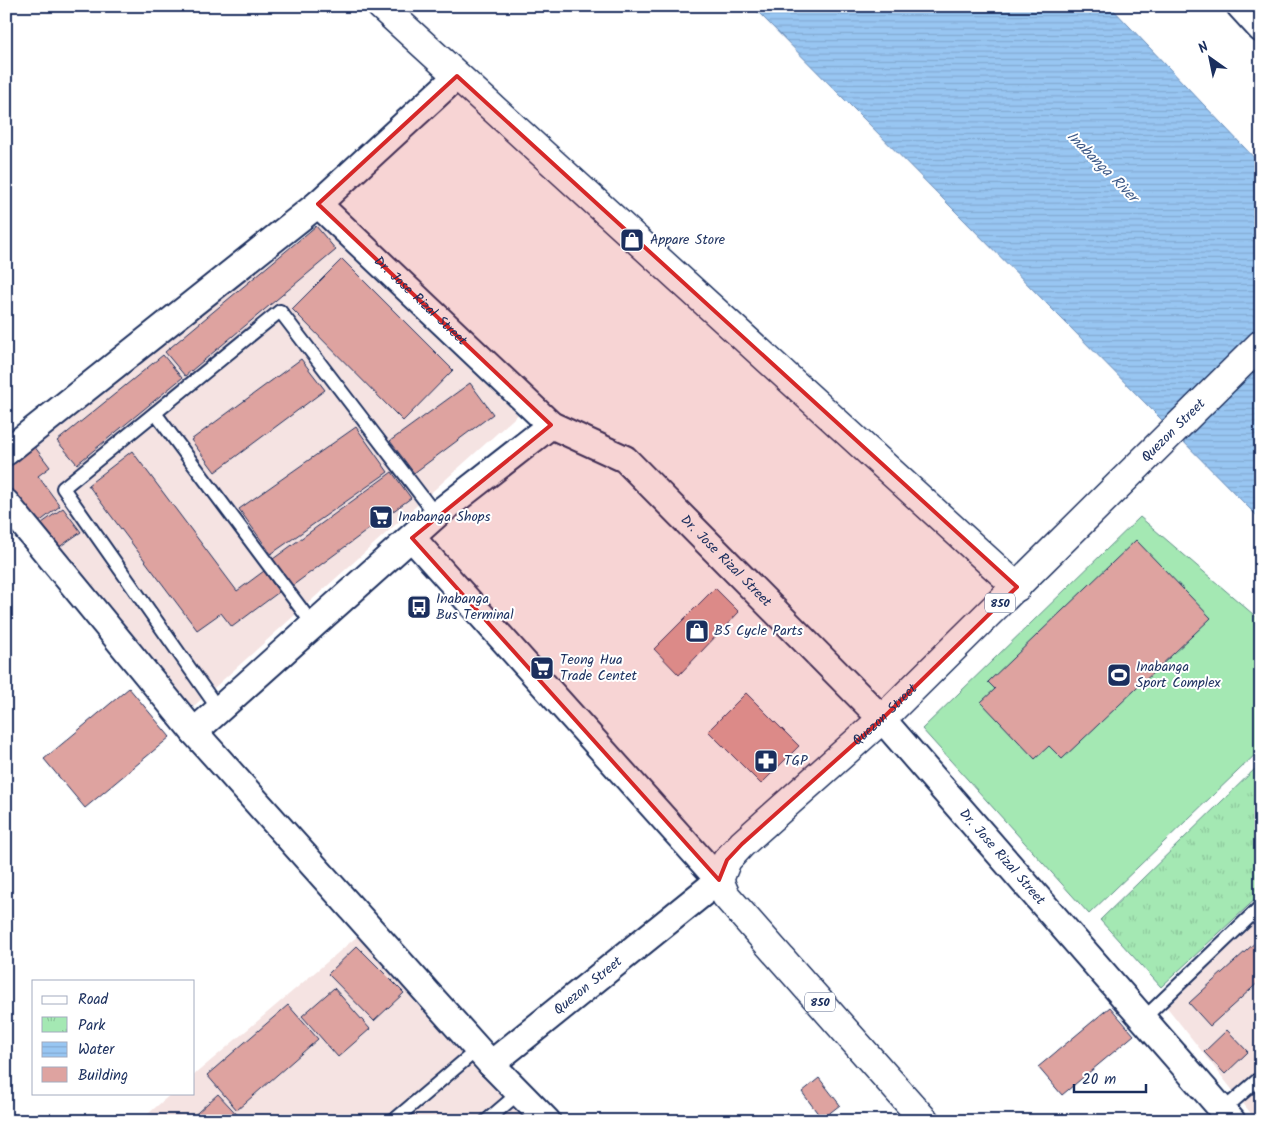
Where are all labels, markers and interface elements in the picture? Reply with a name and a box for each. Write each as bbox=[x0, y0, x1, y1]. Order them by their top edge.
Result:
north arrow bbox=[1184, 32, 1234, 82]
text: N bbox=[1194, 36, 1213, 60]
water label: Inabanga River bbox=[1061, 126, 1146, 211]
shop icon: Appare Store bbox=[619, 227, 645, 253]
place label: Appare Store bbox=[650, 229, 726, 251]
street label: Dr. Jose Rizal Street bbox=[368, 251, 473, 352]
street label: Quezon Street bbox=[1136, 393, 1211, 468]
supermarket icon: Inabanga Shops bbox=[368, 504, 394, 530]
place label: Inabanga Shops bbox=[398, 506, 491, 528]
street label: Dr. Jose Rizal Street bbox=[675, 510, 777, 613]
place label: Inabanga Bus Terminal bbox=[436, 588, 514, 626]
bus stop icon: Inabanga Bus Terminal bbox=[406, 594, 432, 620]
road number: 850 bbox=[985, 594, 1015, 612]
shop icon: B5 Cycle Parts bbox=[684, 618, 710, 644]
place label: B5 Cycle Parts bbox=[714, 620, 803, 642]
place label: Teong Hua Trade Centet bbox=[560, 649, 637, 687]
supermarket icon: Teong Hua Trade Centet bbox=[529, 655, 555, 681]
place label: Inabanga Sport Complex bbox=[1136, 656, 1221, 694]
sports icon: Inabanga Sport Complex bbox=[1106, 662, 1132, 688]
street label: Quezon Street bbox=[847, 678, 923, 752]
pharmacy icon: TGP bbox=[753, 748, 779, 774]
place label: TGP bbox=[784, 750, 808, 772]
street label: Dr. Jose Rizal Street bbox=[954, 804, 1051, 911]
street label: Quezon Street bbox=[549, 951, 628, 1021]
legend bbox=[32, 980, 195, 1094]
text: Road bbox=[78, 988, 109, 1012]
road number: 850 bbox=[805, 992, 835, 1012]
text: Park bbox=[78, 1014, 106, 1038]
text: Water bbox=[78, 1038, 115, 1062]
scale bar bbox=[1074, 1062, 1147, 1094]
text: Building bbox=[78, 1064, 128, 1088]
text: 20 m bbox=[1082, 1068, 1116, 1092]

